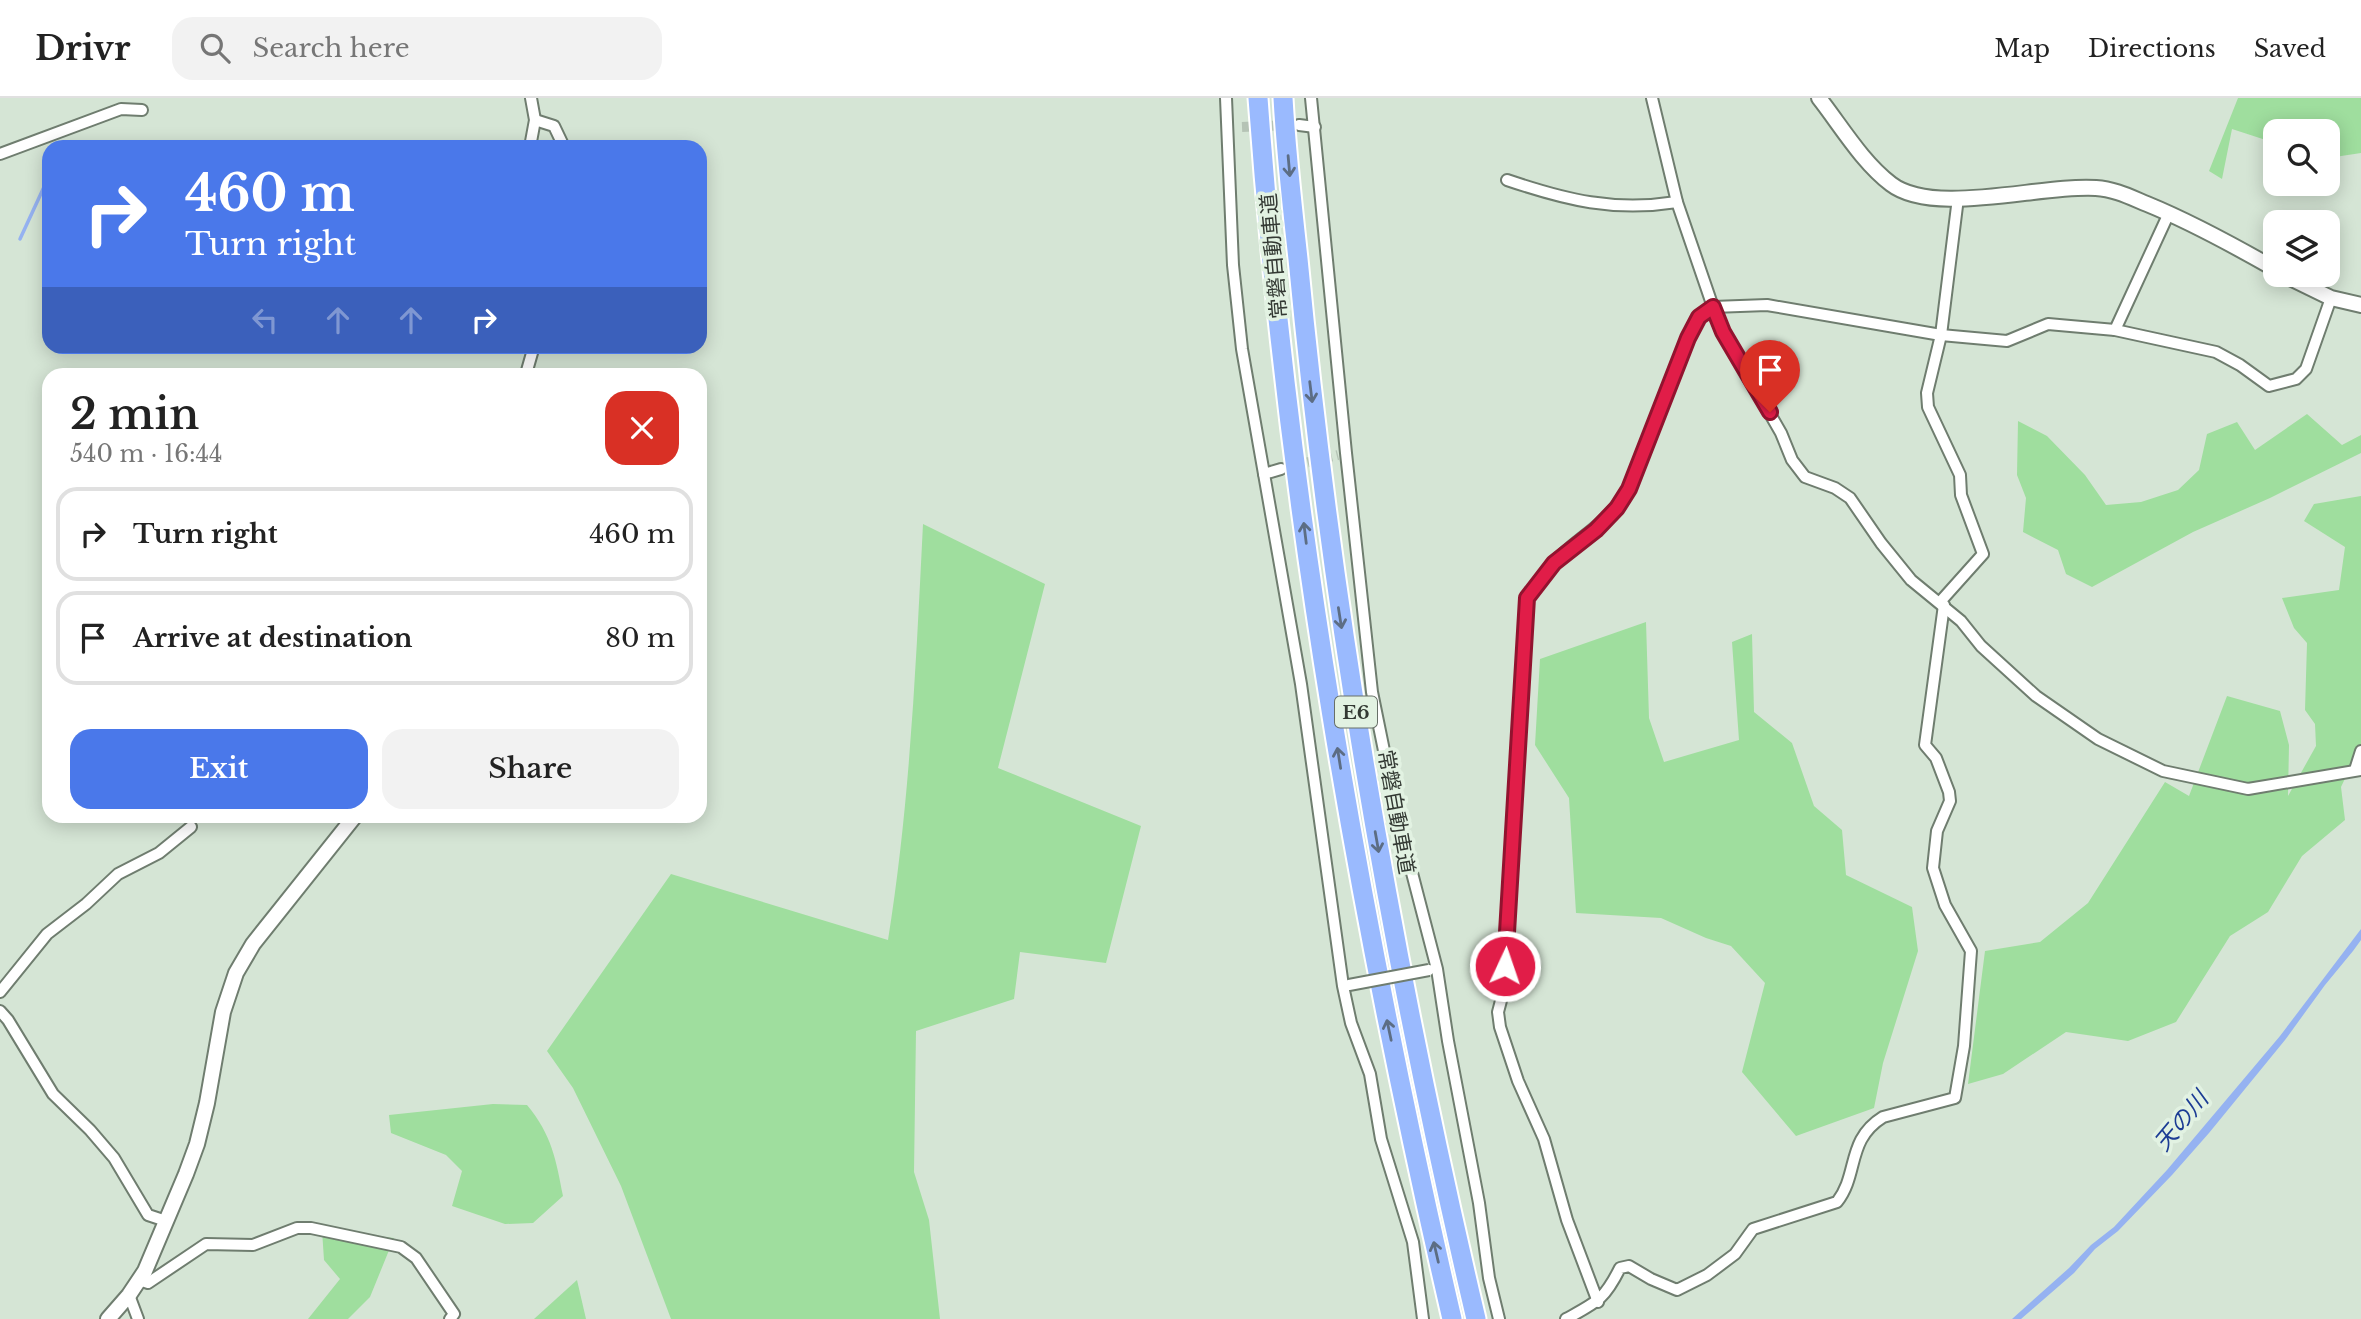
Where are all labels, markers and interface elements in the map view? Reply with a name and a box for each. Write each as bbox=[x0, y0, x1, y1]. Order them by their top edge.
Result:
search box bbox=[172, 17, 662, 80]
text: Drivr bbox=[35, 28, 130, 69]
icon: search bbox=[196, 29, 234, 67]
text: Search here bbox=[252, 32, 410, 64]
text: Map bbox=[1994, 34, 2050, 63]
text: Directions bbox=[2088, 34, 2216, 63]
text: Saved bbox=[2254, 34, 2326, 63]
map controls bbox=[2263, 119, 2340, 287]
button: search bbox=[2263, 119, 2340, 196]
one-way arrow bbox=[1282, 154, 1295, 177]
text: 460 m bbox=[185, 163, 355, 224]
icon: right bbox=[70, 168, 161, 259]
street label: 常磐自動車道 bbox=[1256, 192, 1292, 320]
button: layers bbox=[2263, 210, 2340, 287]
text: Turn right bbox=[185, 224, 356, 264]
icon: left bbox=[246, 301, 284, 339]
icon: ahead bbox=[319, 301, 357, 339]
icon: ahead bbox=[392, 301, 430, 339]
icon: right bbox=[465, 301, 503, 339]
pin bbox=[1740, 340, 1800, 412]
icon: arrive bbox=[1751, 351, 1789, 389]
one-way arrow bbox=[1305, 380, 1318, 403]
text: 2 min bbox=[70, 388, 199, 440]
button: close bbox=[605, 391, 679, 465]
text: 540 m · 16:44 bbox=[70, 440, 223, 468]
icon: right bbox=[74, 515, 112, 553]
text: Turn right bbox=[133, 518, 278, 550]
text: 460 m bbox=[589, 518, 675, 550]
one-way arrow bbox=[1298, 522, 1311, 545]
one-way arrow bbox=[1334, 606, 1347, 629]
icon: arrive bbox=[74, 619, 112, 657]
text: Arrive at destination bbox=[133, 622, 413, 654]
text: 80 m bbox=[605, 622, 675, 654]
road number: E6 bbox=[1335, 696, 1377, 727]
button: Exit bbox=[70, 729, 368, 809]
button: Share bbox=[382, 729, 679, 809]
one-way arrow bbox=[1332, 747, 1345, 770]
street label: 常磐自動車道 bbox=[1372, 748, 1420, 876]
one-way arrow bbox=[1371, 830, 1385, 853]
position arrow bbox=[1468, 929, 1542, 1003]
one-way arrow bbox=[1381, 1019, 1395, 1042]
water label: 天の川 bbox=[2148, 1083, 2216, 1156]
one-way arrow bbox=[1429, 1242, 1442, 1264]

